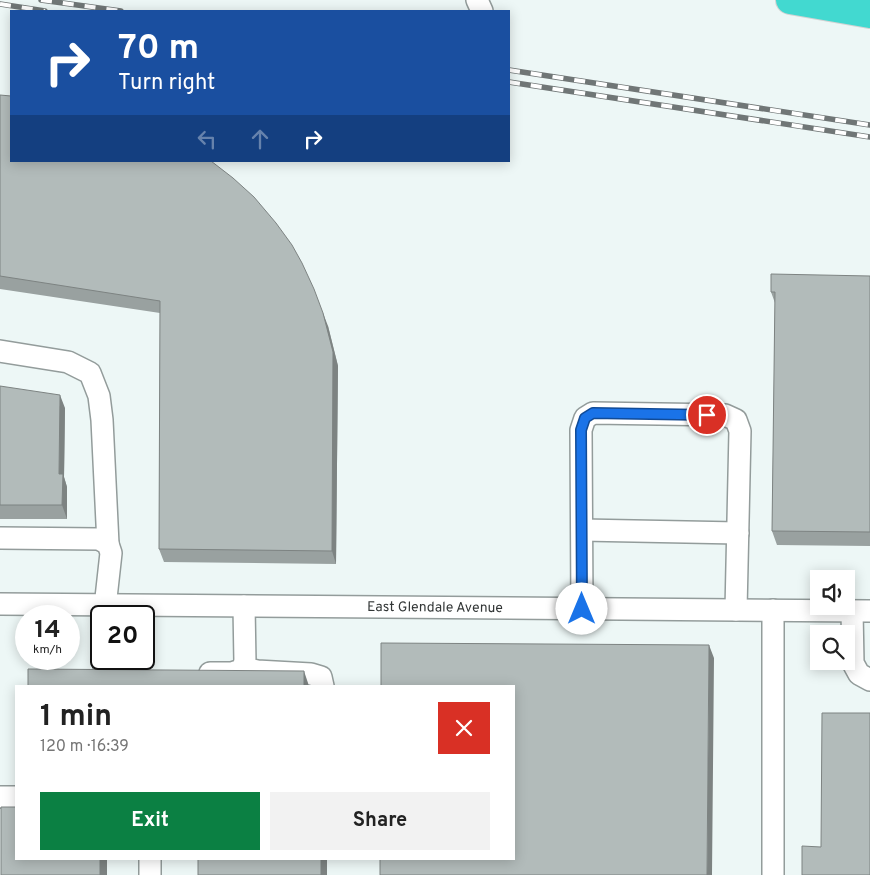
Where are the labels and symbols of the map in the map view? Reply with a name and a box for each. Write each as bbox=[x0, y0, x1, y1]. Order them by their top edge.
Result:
pin bbox=[686, 394, 728, 436]
position arrow bbox=[555, 582, 607, 634]
street label: East Glendale Avenue bbox=[367, 598, 503, 617]
speed limit sign: 20 bbox=[90, 605, 155, 670]

